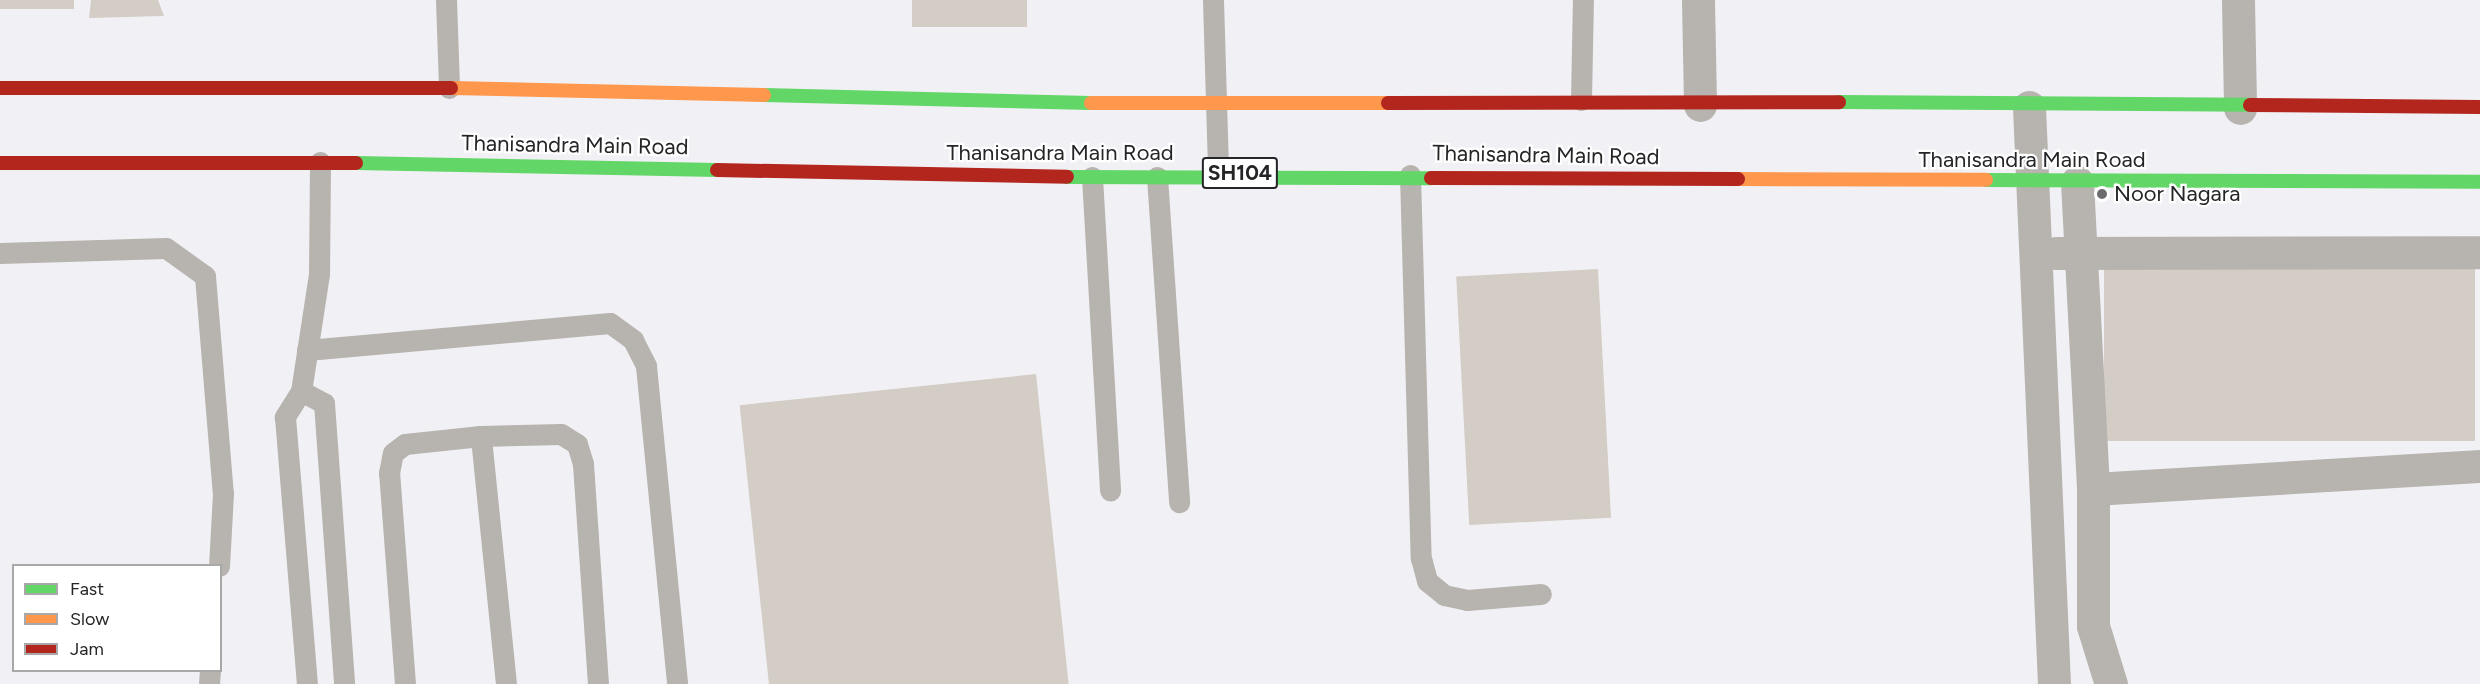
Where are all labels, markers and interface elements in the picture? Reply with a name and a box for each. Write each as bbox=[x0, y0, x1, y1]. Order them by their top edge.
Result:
street label: Thanisandra Main Road bbox=[461, 130, 689, 160]
street label: Thanisandra Main Road bbox=[946, 140, 1174, 166]
street label: Thanisandra Main Road bbox=[1432, 140, 1660, 170]
street label: Thanisandra Main Road bbox=[1918, 147, 2146, 173]
road number: SH104 bbox=[1201, 155, 1279, 191]
place label: Noor Nagara bbox=[2114, 181, 2240, 207]
marker: Noor Nagara bbox=[2095, 187, 2109, 201]
legend bbox=[12, 564, 222, 672]
text: Fast bbox=[70, 578, 104, 600]
text: Slow bbox=[70, 608, 109, 630]
text: Jam bbox=[70, 638, 104, 660]

